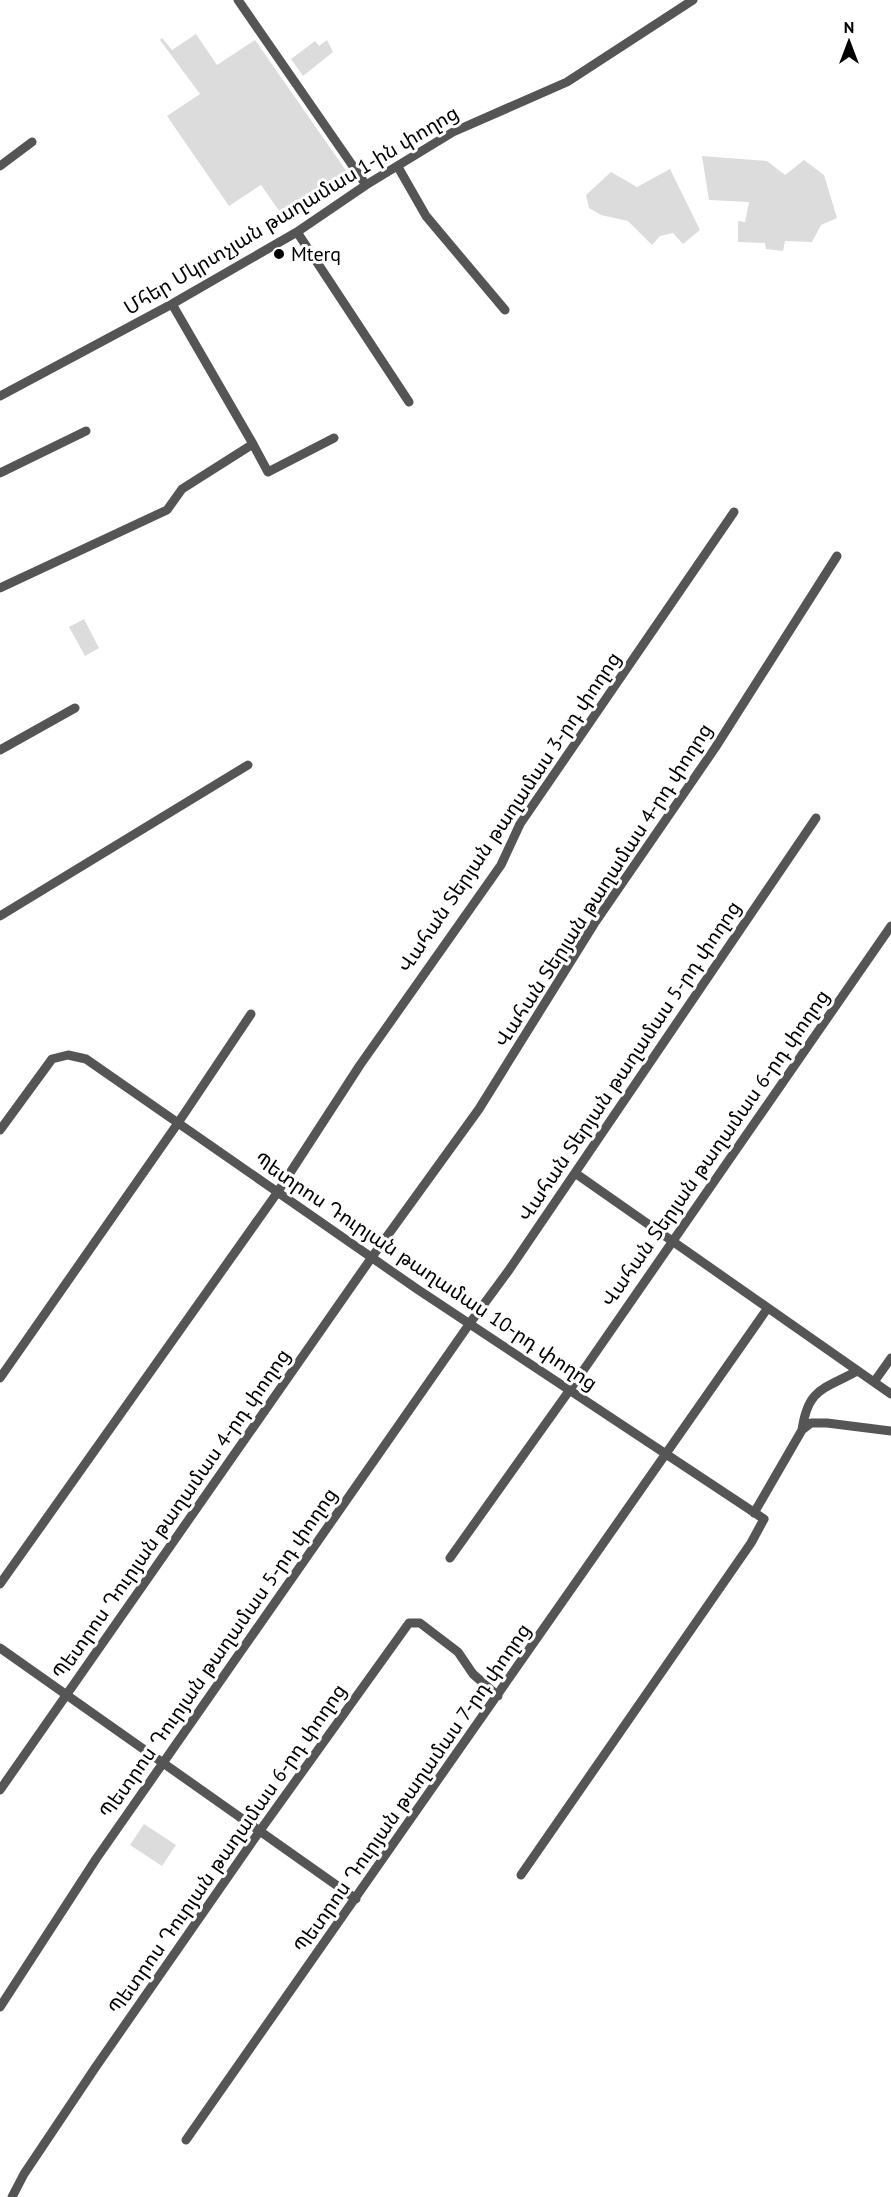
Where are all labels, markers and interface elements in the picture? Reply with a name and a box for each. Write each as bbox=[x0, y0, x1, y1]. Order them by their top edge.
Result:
north arrow bbox=[819, 12, 879, 72]
text: N bbox=[844, 17, 854, 37]
street label: Մհեր Մկրտչյան թաղամաս 1-ին փողոց bbox=[119, 99, 463, 321]
place label: Mterq bbox=[291, 241, 341, 267]
marker: Mterq bbox=[272, 247, 286, 261]
street label: Վահան Տերյան թաղամաս 3-րդ փողոց bbox=[392, 647, 626, 977]
street label: Վահան Տերյան թաղամաս 4-րդ փողոց bbox=[488, 718, 718, 1052]
street label: Վահան Տերյան թաղամաս 5-րդ փողոց bbox=[512, 896, 746, 1226]
street label: Վահան Տերյան թաղամաս 6-րդ փողոց bbox=[595, 984, 835, 1312]
street label: Պետրոս Դուրյան թաղամաս 10-րդ փողոց bbox=[249, 1146, 603, 1396]
street label: Պետրոս Դուրյան թաղամաս 4-րդ փողոց bbox=[46, 1344, 296, 1684]
street label: Պետրոս Դուրյան թաղամաս 5-րդ փողոց bbox=[93, 1483, 343, 1823]
street label: Պետրոս Դուրյան թաղամաս 7-րդ փողոց bbox=[288, 1618, 536, 1958]
street label: Պետրոս Դուրյան թաղամաս 6-րդ փողոց bbox=[102, 1679, 352, 2019]

